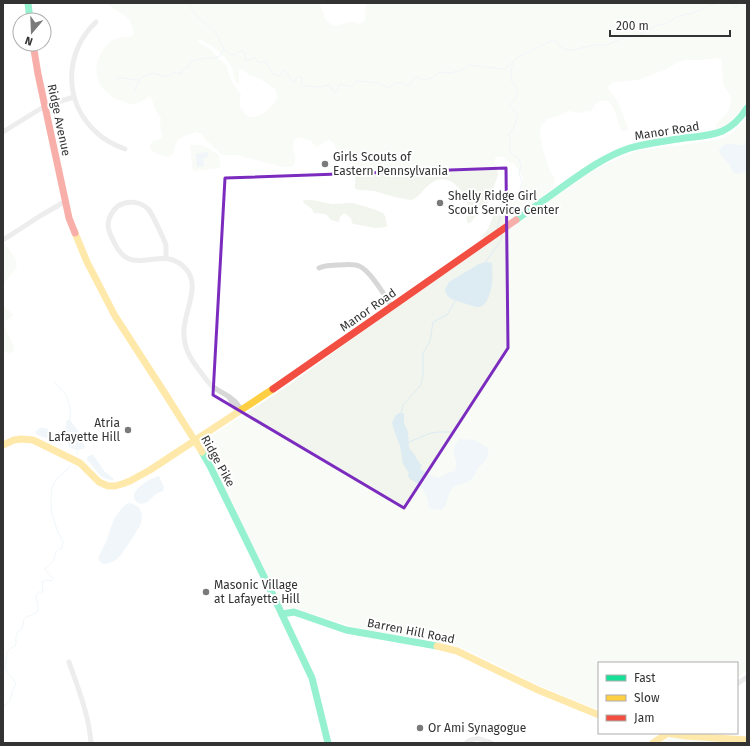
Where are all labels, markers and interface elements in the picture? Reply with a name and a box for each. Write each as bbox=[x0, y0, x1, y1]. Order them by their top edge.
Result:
north arrow bbox=[12, 12, 52, 52]
scale bar bbox=[610, 12, 730, 38]
text: 200 m bbox=[616, 19, 649, 33]
text: N bbox=[23, 34, 34, 48]
street label: Ridge Avenue bbox=[45, 83, 73, 157]
street label: Manor Road bbox=[634, 119, 700, 143]
place label: Girls Scouts of Eastern Pennsylvania bbox=[333, 150, 448, 178]
marker: Girls Scouts of Eastern Pennsylvania bbox=[320, 159, 330, 169]
place label: Shelly Ridge Girl Scout Service Center bbox=[448, 189, 560, 217]
marker: Shelly Ridge Girl Scout Service Center bbox=[435, 198, 445, 208]
street label: Manor Road bbox=[337, 286, 399, 334]
place label: Atria Lafayette Hill bbox=[48, 416, 120, 444]
marker: Atria Lafayette Hill bbox=[123, 425, 133, 435]
street label: Ridge Pike bbox=[198, 433, 238, 489]
place label: Masonic Village at Lafayette Hill bbox=[214, 578, 300, 606]
marker: Masonic Village at Lafayette Hill bbox=[201, 587, 211, 597]
street label: Barren Hill Road bbox=[366, 616, 456, 646]
legend bbox=[598, 662, 738, 734]
text: Fast bbox=[634, 671, 656, 685]
text: Slow bbox=[634, 691, 660, 705]
text: Jam bbox=[634, 711, 654, 725]
place label: Or Ami Synagogue bbox=[428, 721, 526, 735]
marker: Or Ami Synagogue bbox=[415, 723, 425, 733]

